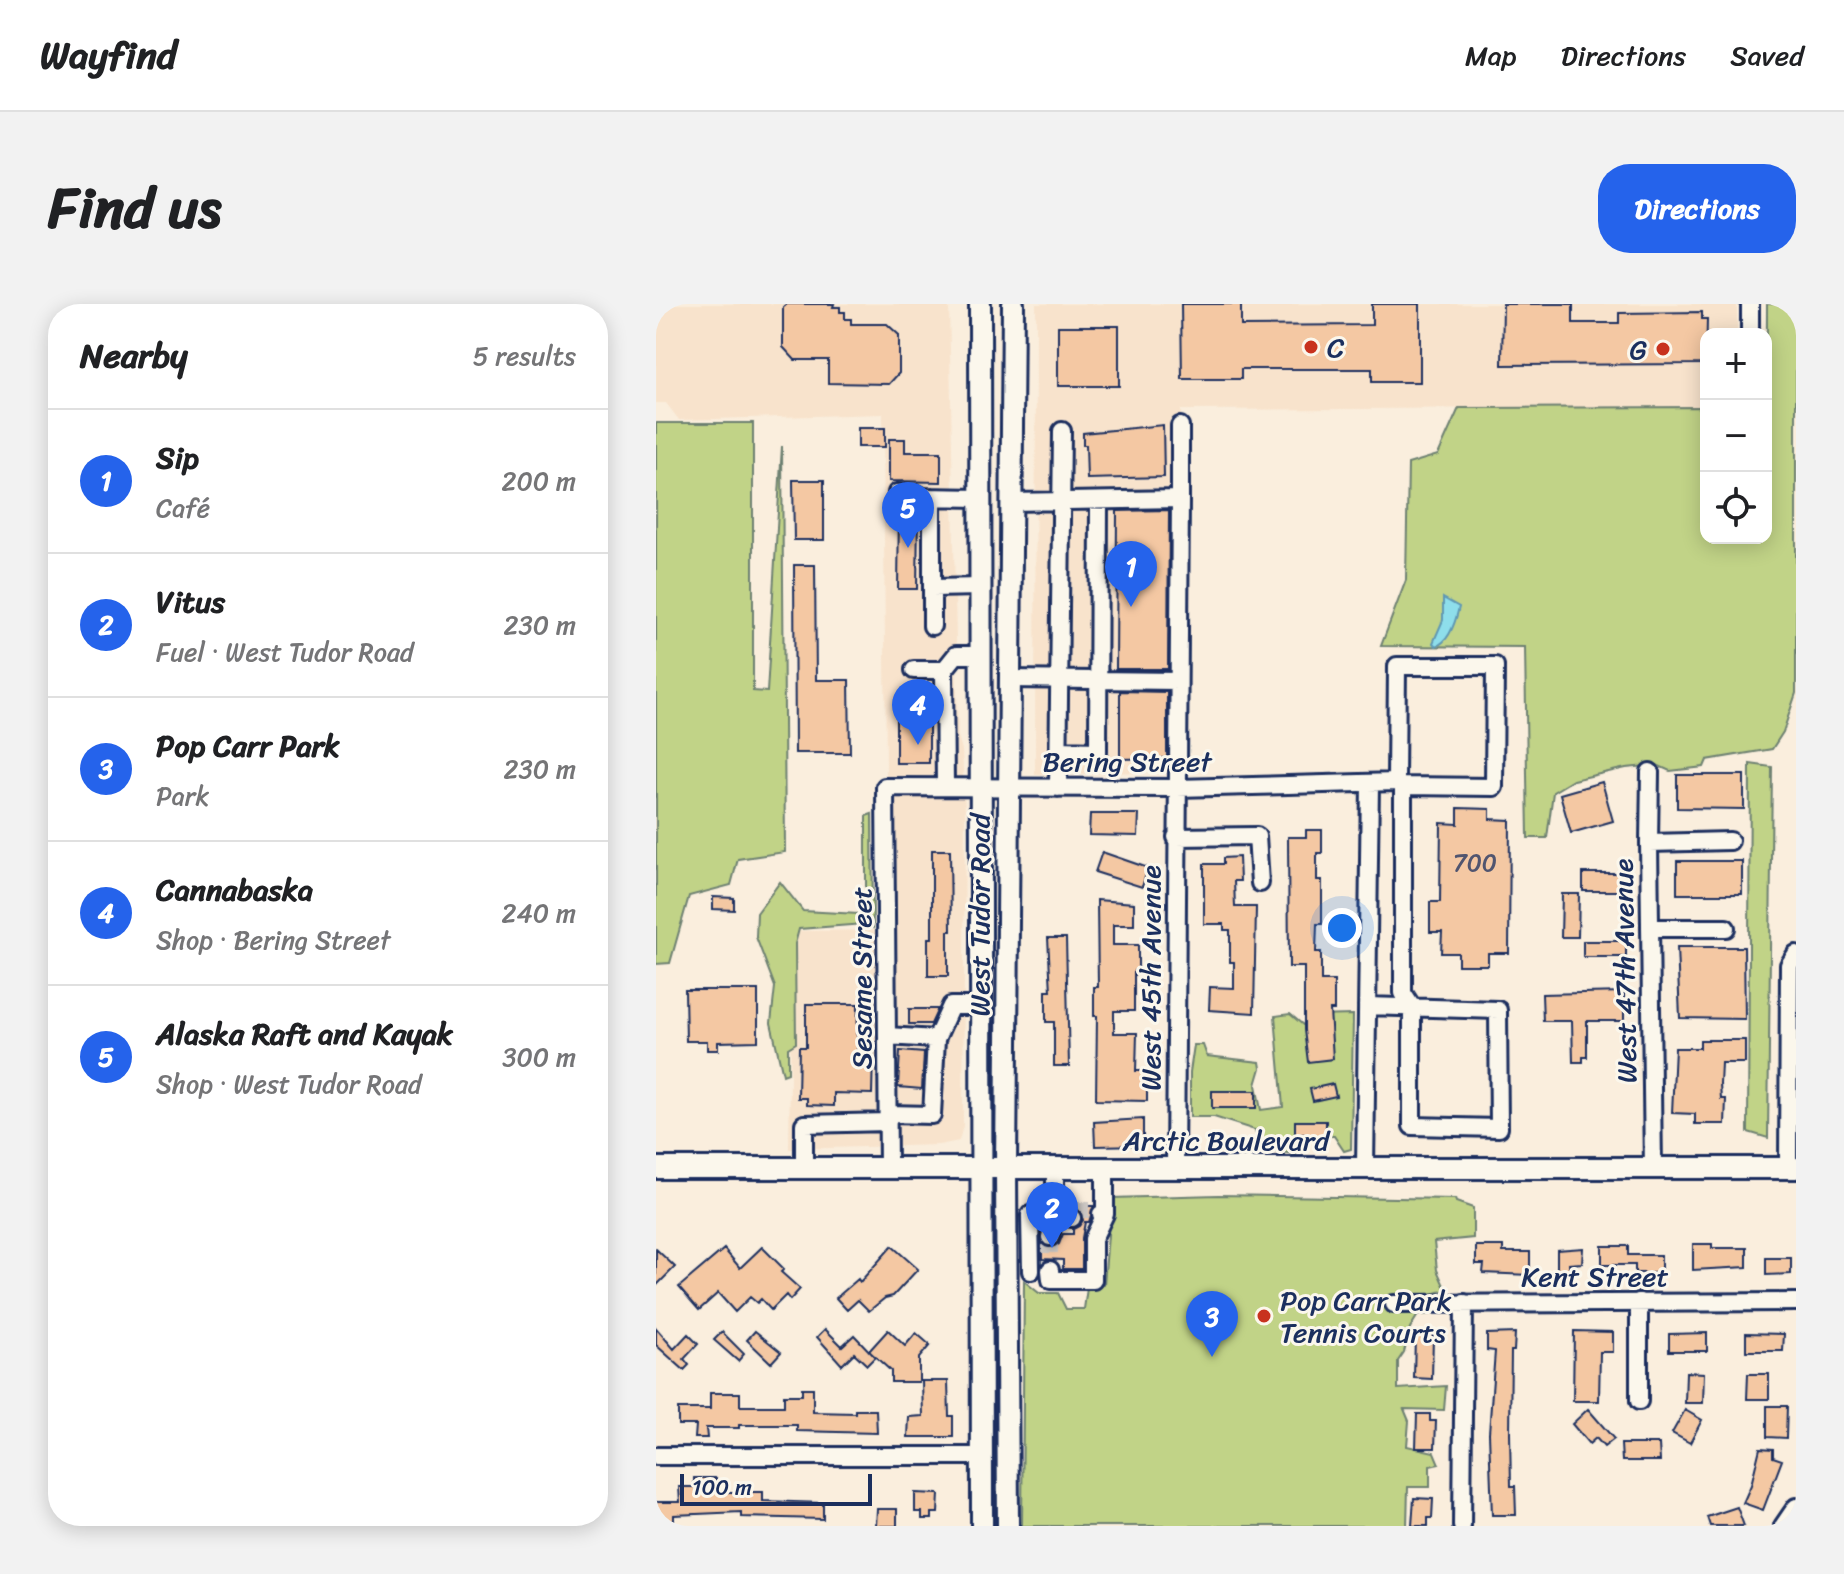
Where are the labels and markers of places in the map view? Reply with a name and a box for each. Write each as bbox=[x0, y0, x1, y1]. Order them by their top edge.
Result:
place label: C bbox=[1327, 323, 1345, 372]
place label: G bbox=[1630, 325, 1648, 374]
marker: C bbox=[1302, 338, 1320, 356]
marker: G bbox=[1654, 340, 1672, 358]
pin: 5 bbox=[882, 482, 934, 548]
pin: 1 bbox=[1105, 541, 1157, 607]
pin: 4 bbox=[892, 679, 944, 745]
pin: 2 bbox=[1026, 1182, 1078, 1248]
place label: Pop Carr Park Tennis Courts bbox=[1280, 1276, 1452, 1357]
pin: 3 bbox=[1186, 1291, 1238, 1357]
marker: Pop Carr Park Tennis Courts bbox=[1255, 1307, 1273, 1325]

